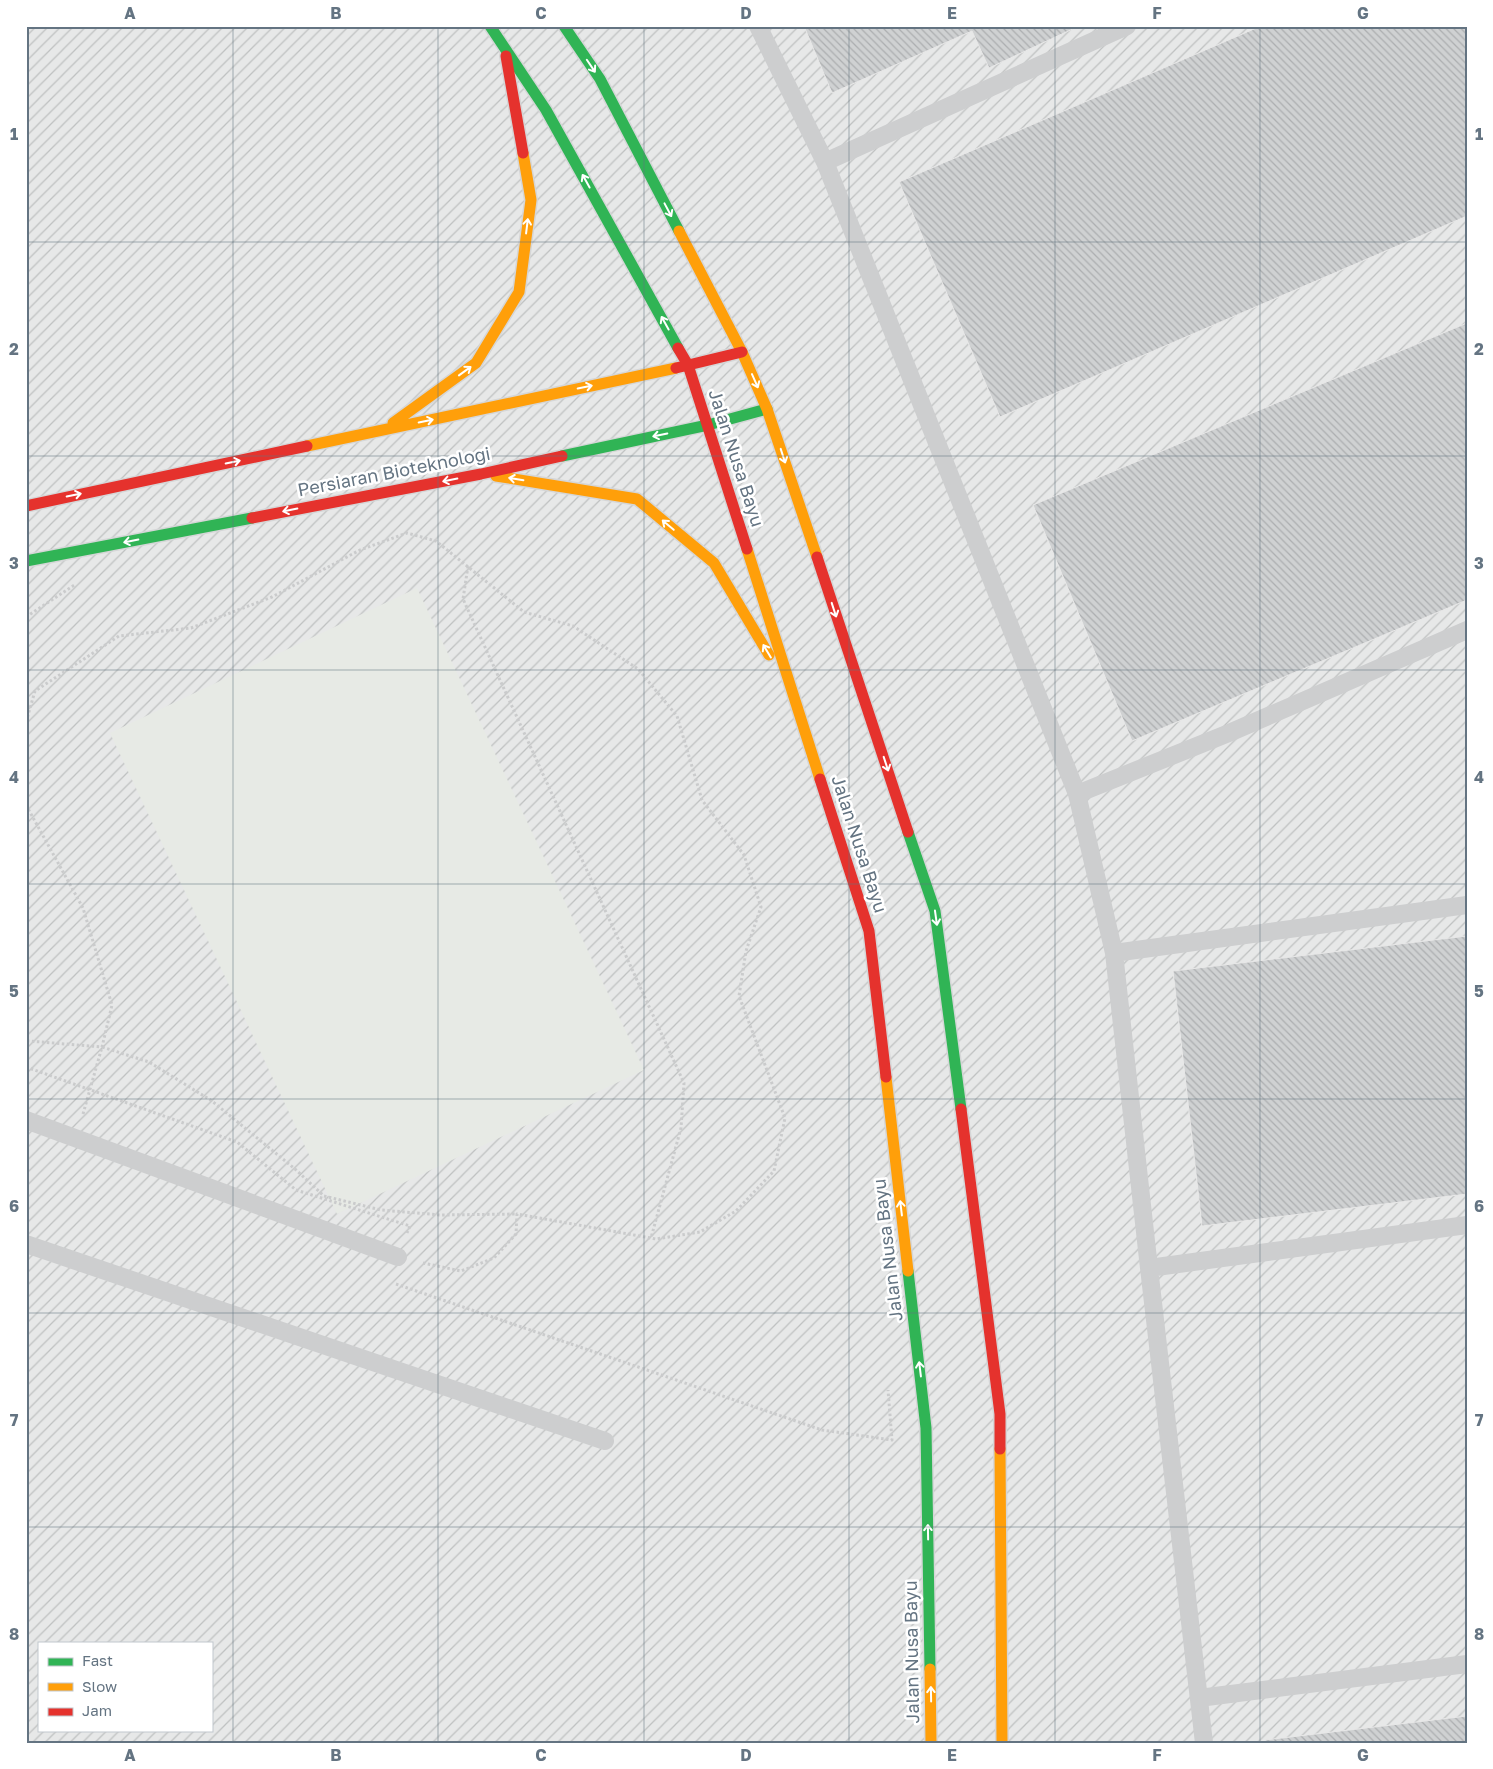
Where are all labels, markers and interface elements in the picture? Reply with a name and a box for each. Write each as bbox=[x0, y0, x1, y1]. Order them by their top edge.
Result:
text: A bbox=[124, 3, 136, 23]
text: B bbox=[330, 3, 342, 23]
text: C bbox=[535, 3, 547, 23]
text: D bbox=[740, 3, 752, 23]
text: E bbox=[947, 3, 957, 23]
text: F bbox=[1152, 3, 1162, 23]
text: G bbox=[1357, 3, 1369, 23]
one-way arrow bbox=[586, 59, 596, 73]
text: 1 bbox=[10, 124, 18, 144]
text: 1 bbox=[1475, 124, 1483, 144]
one-way arrow bbox=[580, 174, 590, 189]
one-way arrow bbox=[663, 202, 673, 217]
one-way arrow bbox=[522, 219, 532, 235]
one-way arrow bbox=[659, 316, 669, 331]
text: 2 bbox=[9, 339, 19, 359]
text: 2 bbox=[1474, 339, 1484, 359]
one-way arrow bbox=[458, 366, 472, 376]
one-way arrow bbox=[750, 373, 760, 388]
one-way arrow bbox=[577, 382, 593, 391]
street label: Jalan Nusa Bayu bbox=[704, 386, 770, 529]
one-way arrow bbox=[418, 416, 434, 425]
one-way arrow bbox=[652, 431, 668, 440]
street label: Persiaran Bioteknologi bbox=[296, 442, 492, 500]
one-way arrow bbox=[779, 447, 788, 463]
one-way arrow bbox=[224, 457, 240, 466]
one-way arrow bbox=[508, 474, 524, 484]
one-way arrow bbox=[442, 475, 458, 485]
one-way arrow bbox=[66, 490, 82, 500]
one-way arrow bbox=[283, 506, 299, 515]
one-way arrow bbox=[661, 519, 674, 530]
one-way arrow bbox=[123, 536, 139, 546]
text: 3 bbox=[9, 553, 19, 573]
text: 3 bbox=[1474, 553, 1484, 573]
one-way arrow bbox=[830, 601, 840, 617]
one-way arrow bbox=[762, 644, 772, 658]
one-way arrow bbox=[882, 756, 891, 771]
text: 4 bbox=[9, 767, 19, 787]
text: 4 bbox=[1474, 767, 1484, 787]
street label: Jalan Nusa Bayu bbox=[827, 772, 893, 915]
one-way arrow bbox=[931, 910, 941, 926]
text: 5 bbox=[9, 981, 19, 1001]
text: 5 bbox=[1474, 981, 1484, 1001]
street label: Jalan Nusa Bayu bbox=[867, 1178, 907, 1323]
text: 6 bbox=[9, 1196, 19, 1216]
text: 6 bbox=[1474, 1196, 1484, 1216]
one-way arrow bbox=[896, 1200, 906, 1216]
one-way arrow bbox=[915, 1362, 925, 1378]
text: 7 bbox=[10, 1410, 19, 1430]
text: 7 bbox=[1475, 1410, 1484, 1430]
one-way arrow bbox=[923, 1524, 933, 1540]
street label: Jalan Nusa Bayu bbox=[899, 1580, 923, 1724]
text: 8 bbox=[9, 1624, 19, 1644]
text: 8 bbox=[1474, 1624, 1484, 1644]
legend bbox=[38, 1642, 212, 1732]
text: Fast bbox=[82, 1651, 113, 1669]
text: Slow bbox=[82, 1677, 117, 1695]
one-way arrow bbox=[926, 1686, 935, 1702]
text: Jam bbox=[82, 1701, 112, 1719]
text: A bbox=[124, 1745, 136, 1765]
text: B bbox=[330, 1745, 342, 1765]
text: C bbox=[535, 1745, 547, 1765]
text: D bbox=[740, 1745, 752, 1765]
text: E bbox=[947, 1745, 957, 1765]
text: F bbox=[1152, 1745, 1162, 1765]
text: G bbox=[1357, 1745, 1369, 1765]

